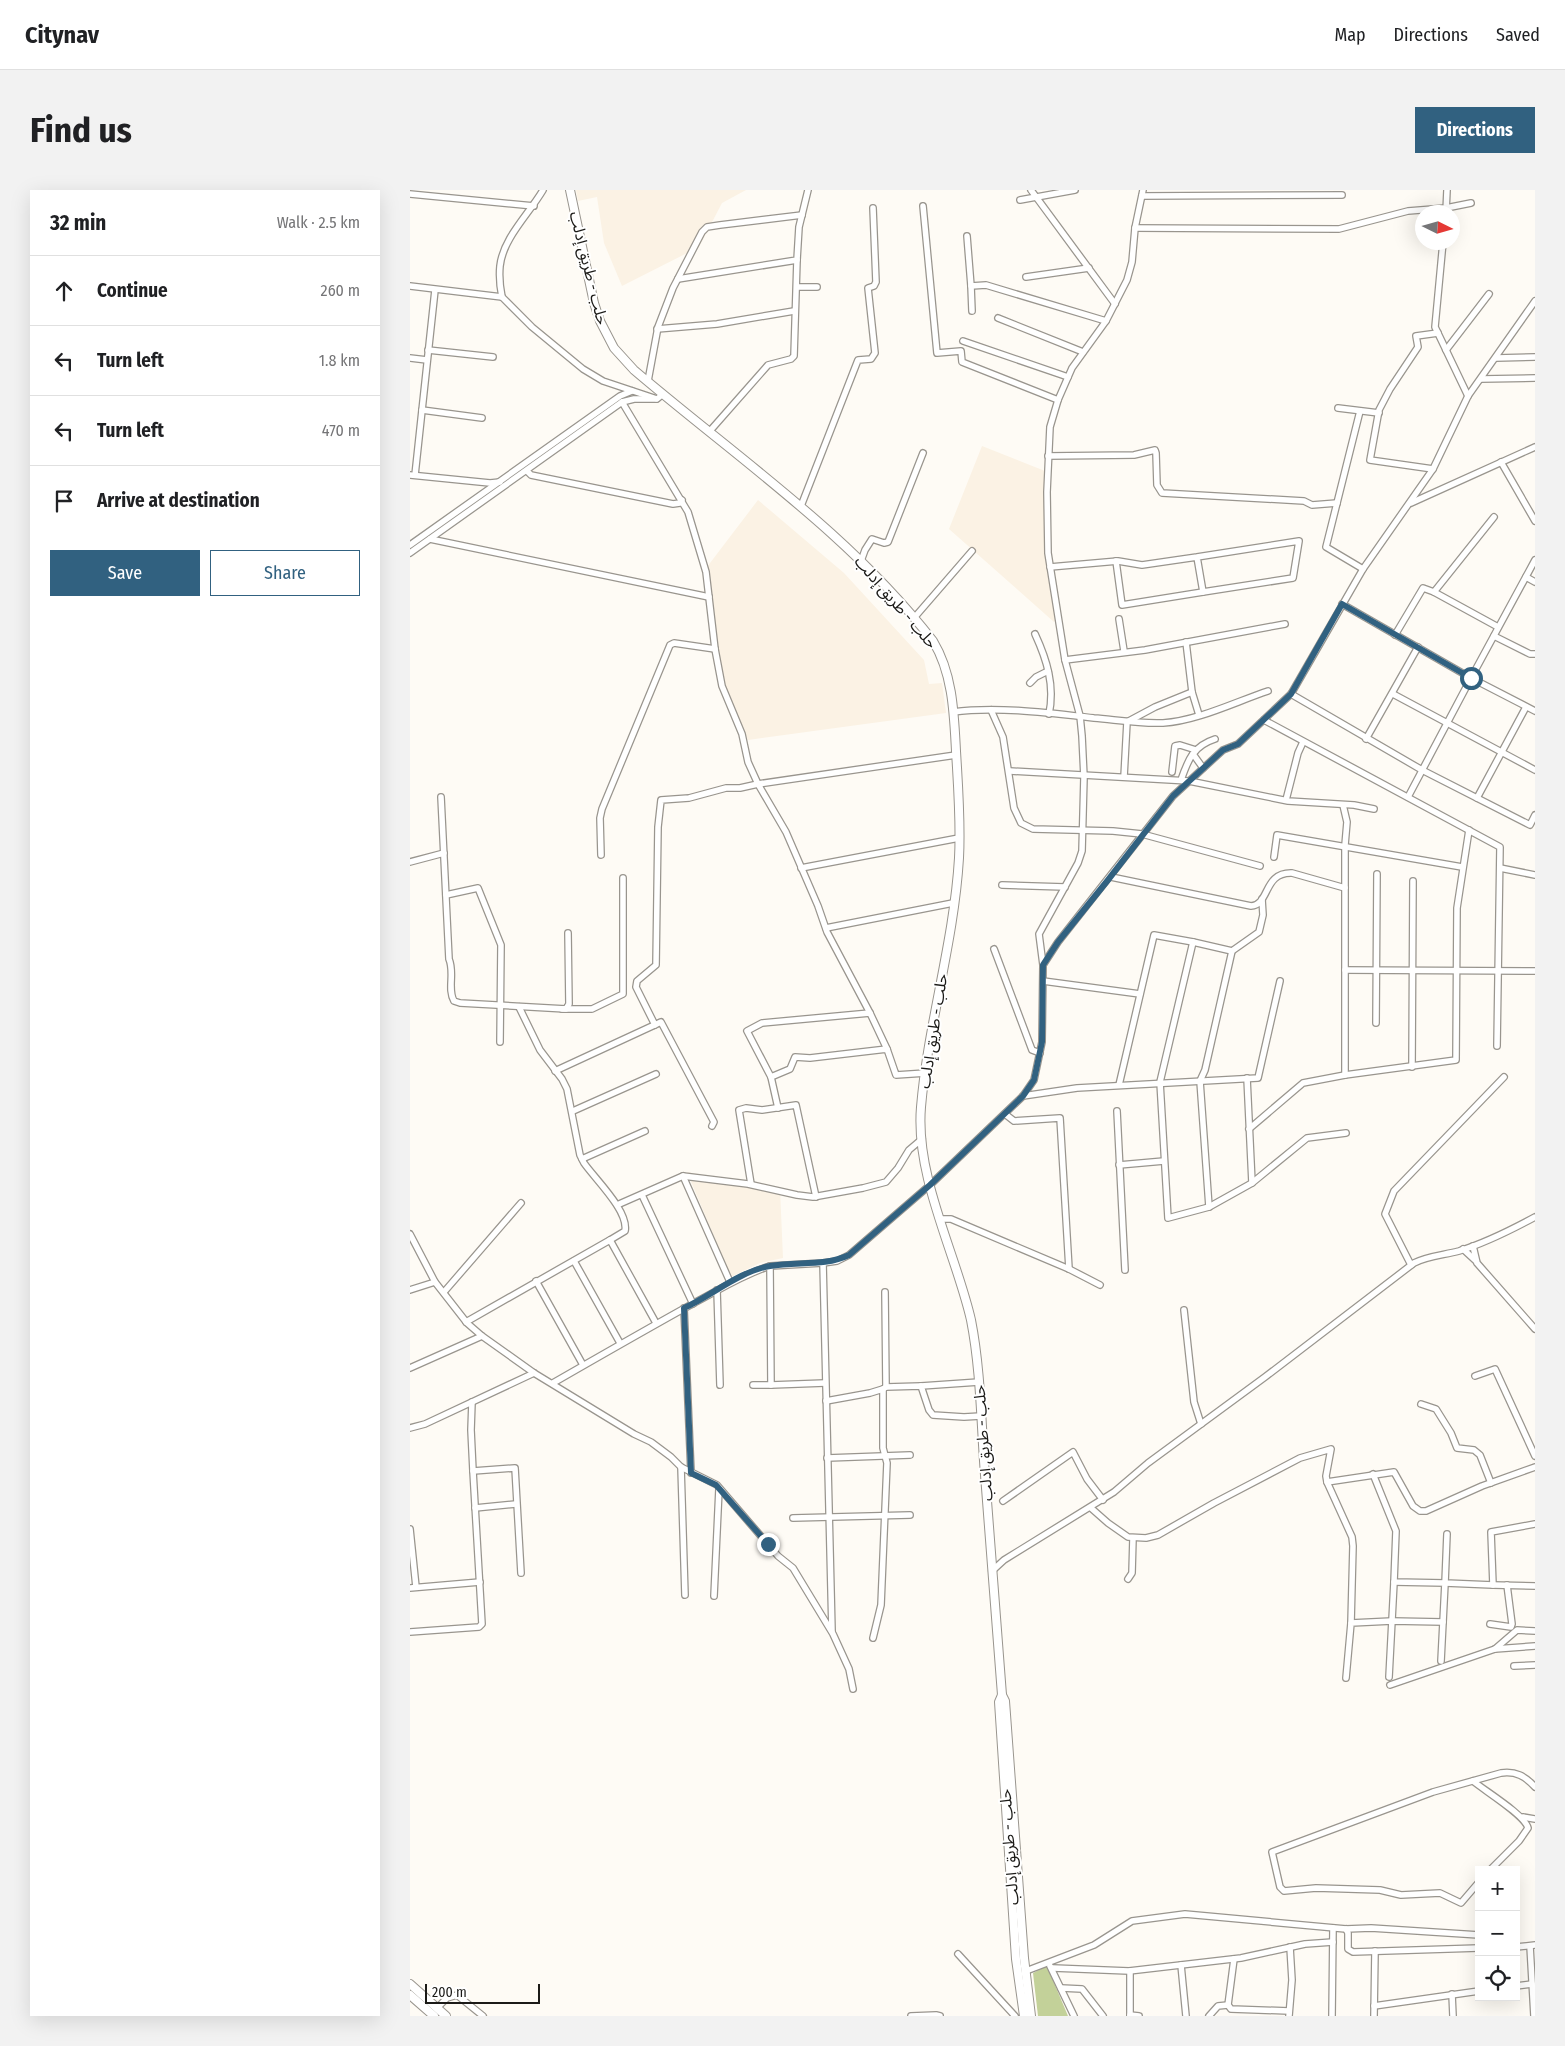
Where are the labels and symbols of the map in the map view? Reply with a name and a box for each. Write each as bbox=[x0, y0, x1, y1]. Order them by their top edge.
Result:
north arrow bbox=[1415, 205, 1460, 250]
street label: حلب - طريق إدلب bbox=[565, 209, 612, 327]
street label: حلب - طريق إدلب bbox=[850, 552, 941, 653]
route start bbox=[1460, 667, 1483, 690]
street label: حلب - طريق إدلب bbox=[915, 972, 952, 1090]
street label: حلب - طريق إدلب bbox=[969, 1384, 998, 1502]
route end bbox=[757, 1533, 780, 1556]
street label: حلب - طريق إدلب bbox=[995, 1788, 1024, 1906]
scale bar bbox=[425, 1981, 540, 2004]

